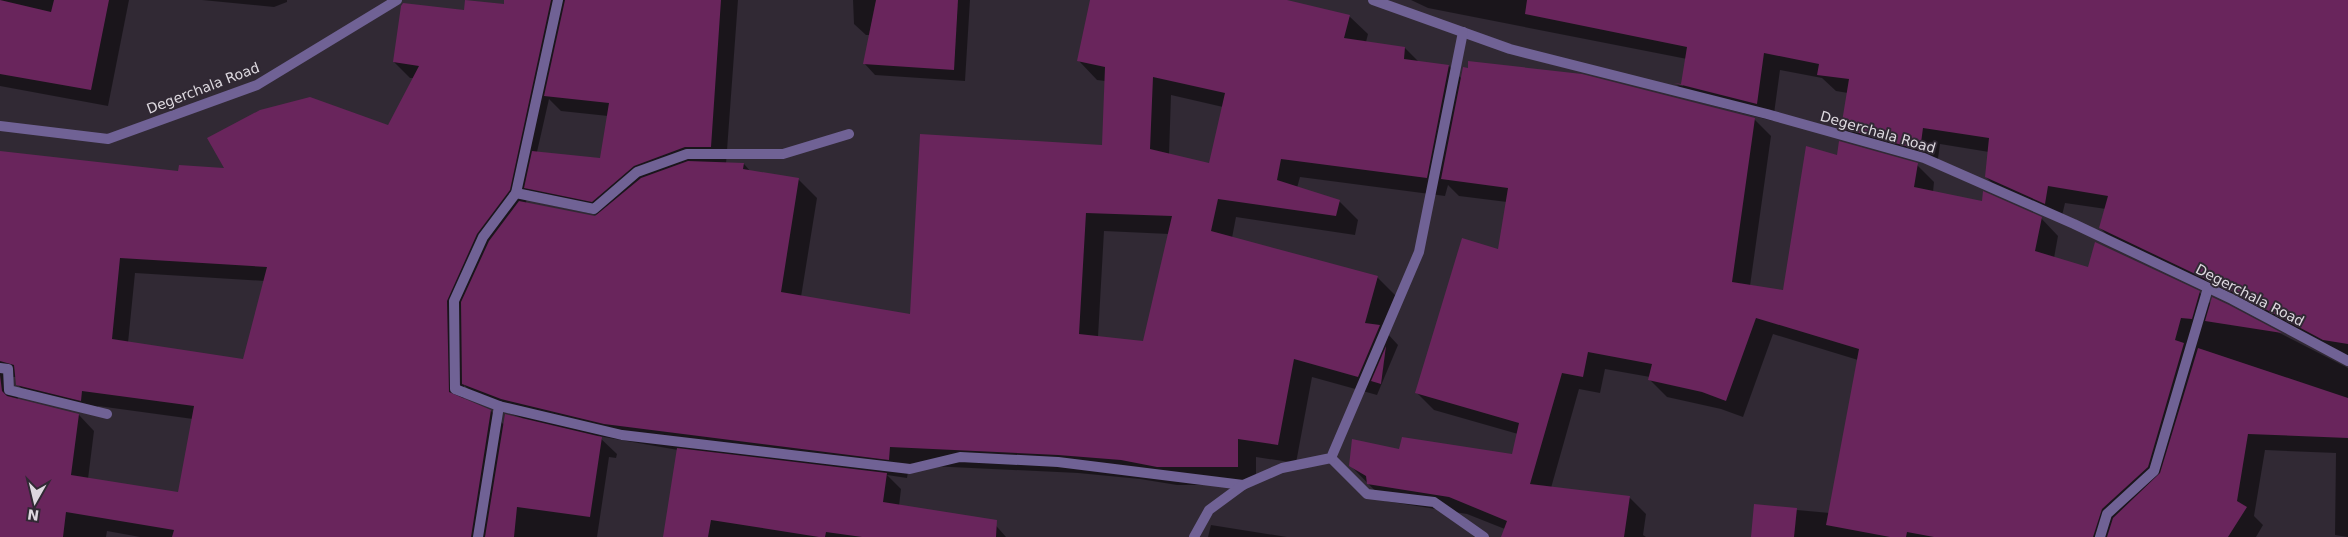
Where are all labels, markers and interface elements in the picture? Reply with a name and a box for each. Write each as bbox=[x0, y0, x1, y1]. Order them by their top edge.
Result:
street label: Degerchala Road bbox=[144, 59, 262, 117]
street label: Degerchala Road bbox=[1818, 108, 1938, 156]
street label: Degerchala Road bbox=[2193, 261, 2307, 329]
north arrow bbox=[10, 477, 60, 527]
text: N bbox=[26, 506, 40, 524]

